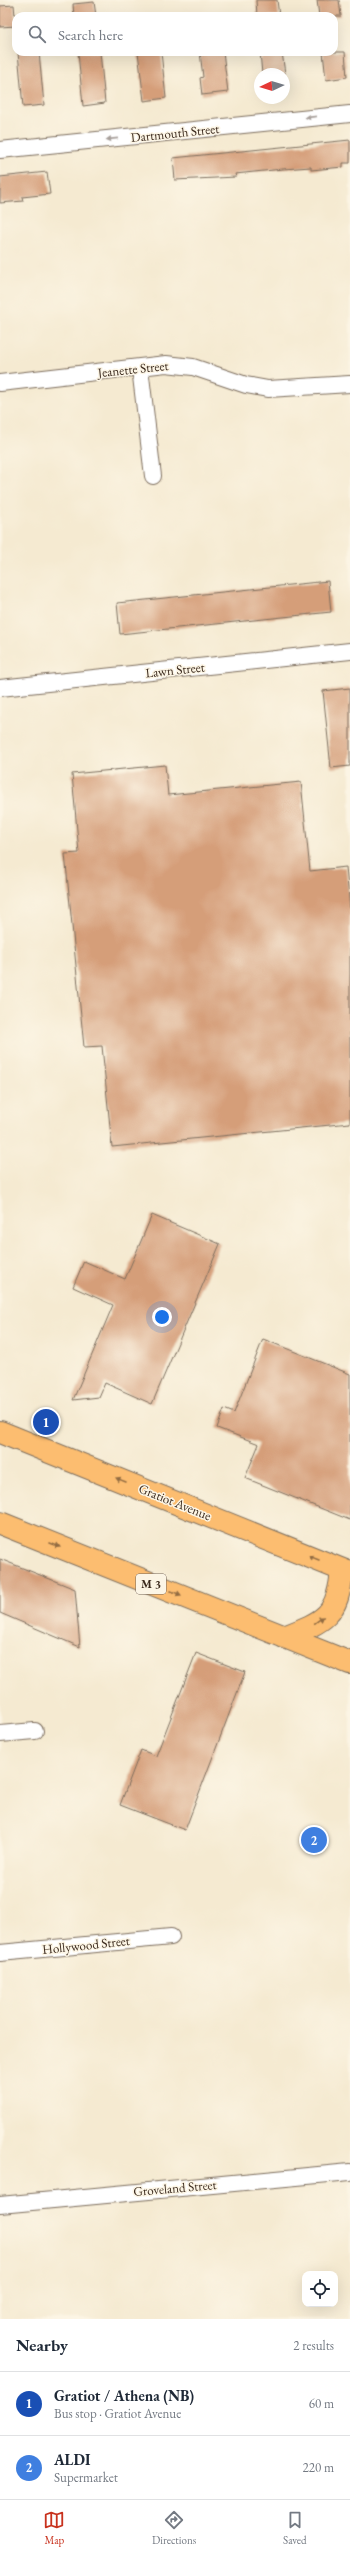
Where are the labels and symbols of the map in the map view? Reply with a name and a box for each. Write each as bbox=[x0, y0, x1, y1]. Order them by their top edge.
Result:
north arrow bbox=[254, 68, 290, 104]
one-way arrow bbox=[305, 114, 317, 120]
street label: Dartmouth Street bbox=[130, 120, 220, 146]
one-way arrow bbox=[106, 136, 118, 143]
street label: Jeanette Street bbox=[96, 357, 169, 381]
street label: Lawn Street bbox=[145, 658, 205, 682]
your location bbox=[152, 1307, 172, 1327]
pin: 1 bbox=[33, 1407, 59, 1437]
one-way arrow bbox=[114, 1477, 126, 1483]
street label: Gratiot Avenue bbox=[136, 1480, 214, 1524]
one-way arrow bbox=[50, 1542, 61, 1548]
one-way arrow bbox=[307, 1555, 319, 1561]
road number: M 3 bbox=[136, 1574, 166, 1594]
one-way arrow bbox=[170, 1591, 182, 1597]
one-way arrow bbox=[314, 1616, 324, 1624]
pin: 2 bbox=[301, 1825, 327, 1855]
street label: Hollywood Street bbox=[41, 1932, 131, 1958]
street label: Groveland Street bbox=[133, 2176, 217, 2200]

